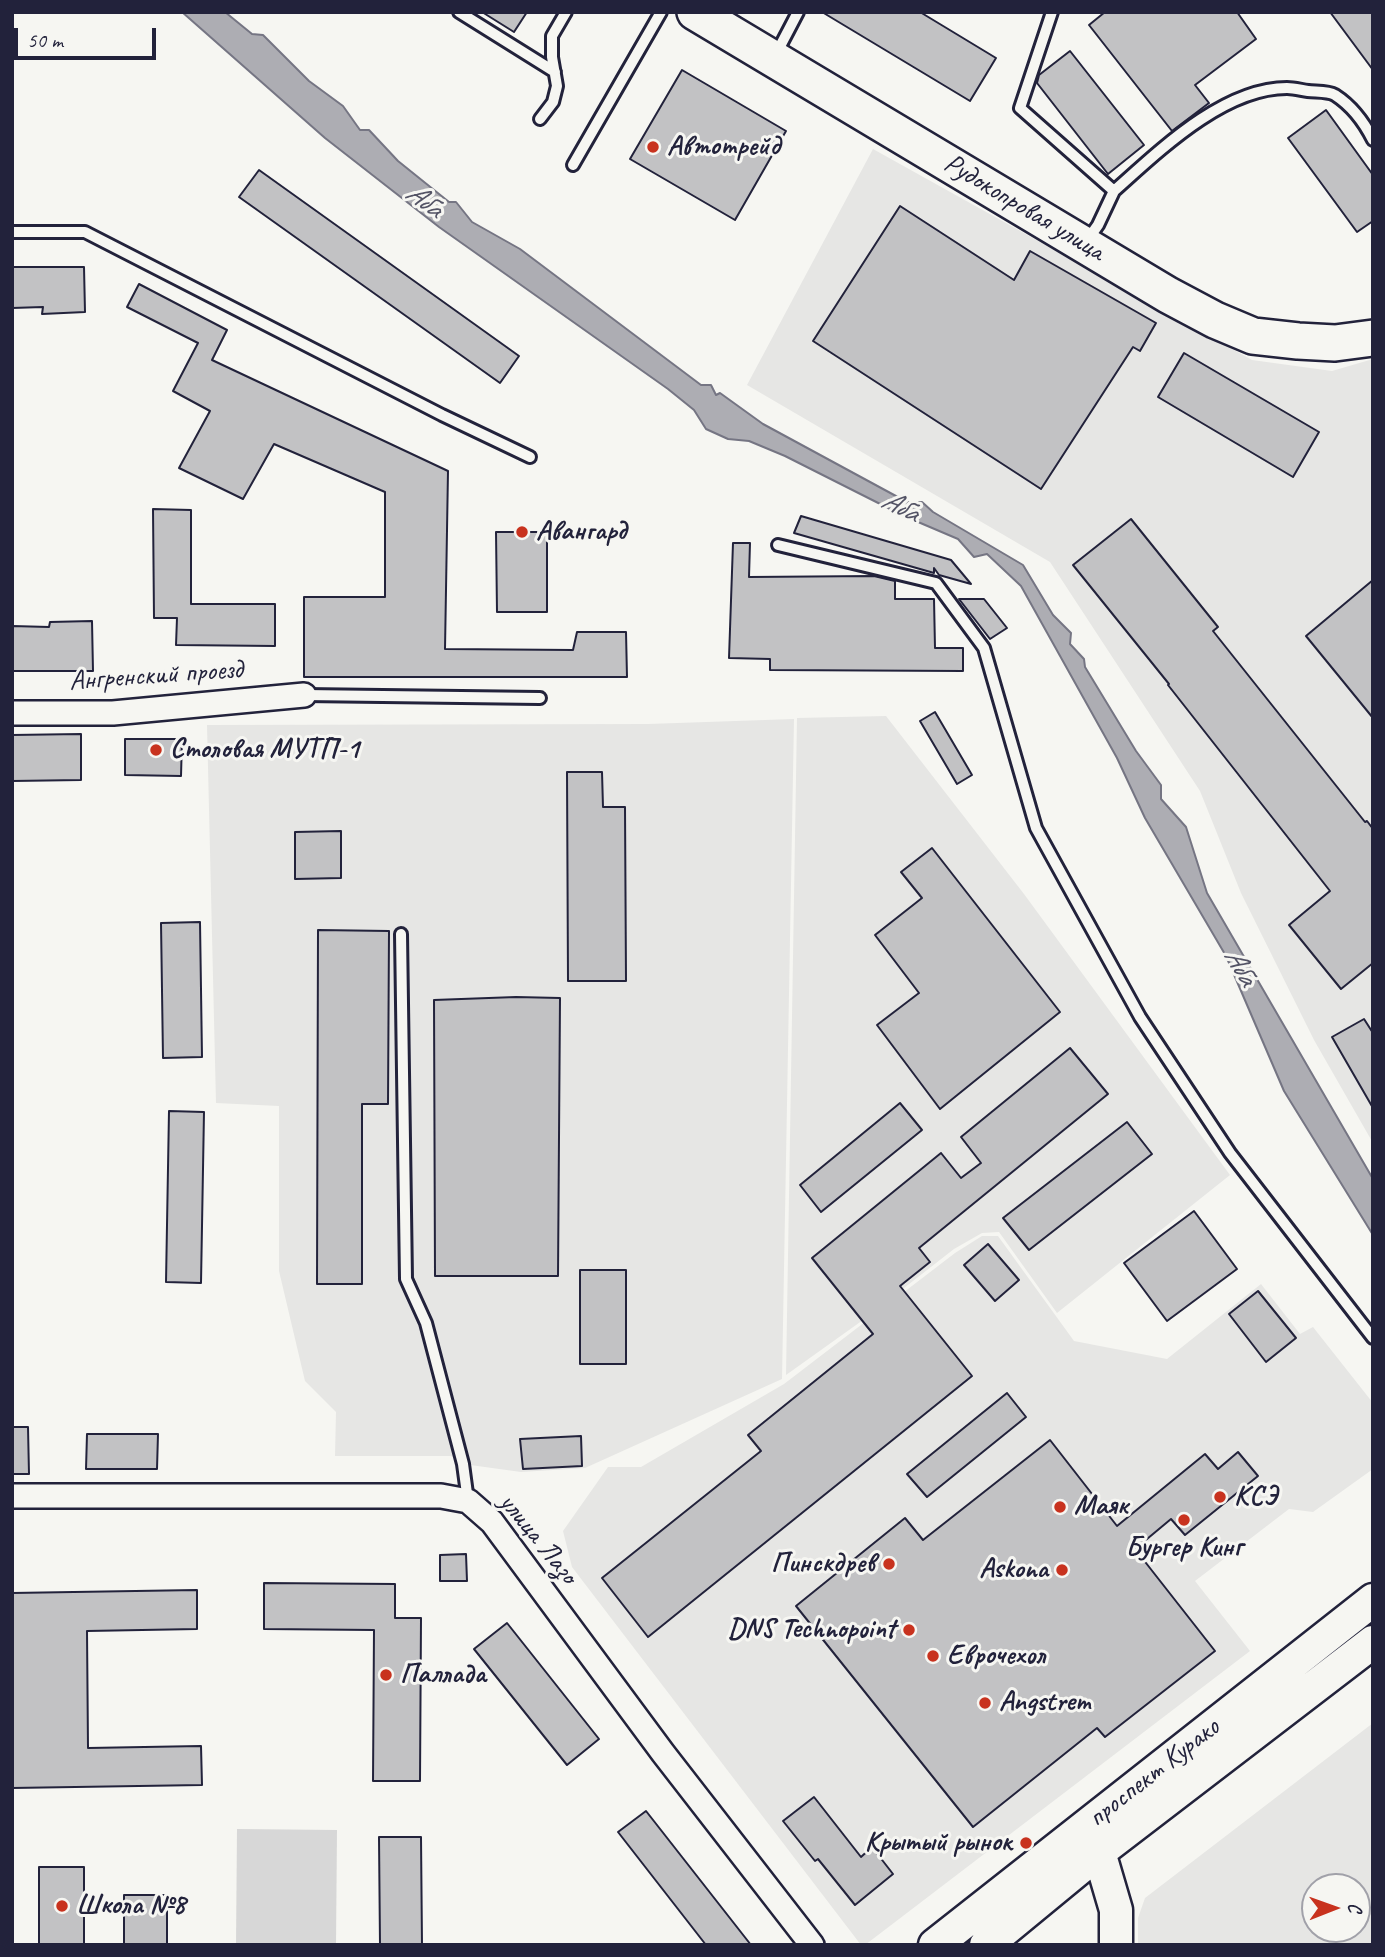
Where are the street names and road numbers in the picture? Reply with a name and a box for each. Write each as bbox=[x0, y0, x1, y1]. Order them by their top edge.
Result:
street label: Рудокопровая улица bbox=[938, 147, 1110, 269]
street label: Ангренский проезд bbox=[68, 653, 244, 699]
street label: улица Лазо bbox=[491, 1487, 585, 1591]
street label: проспект Курако bbox=[1081, 1711, 1227, 1835]

